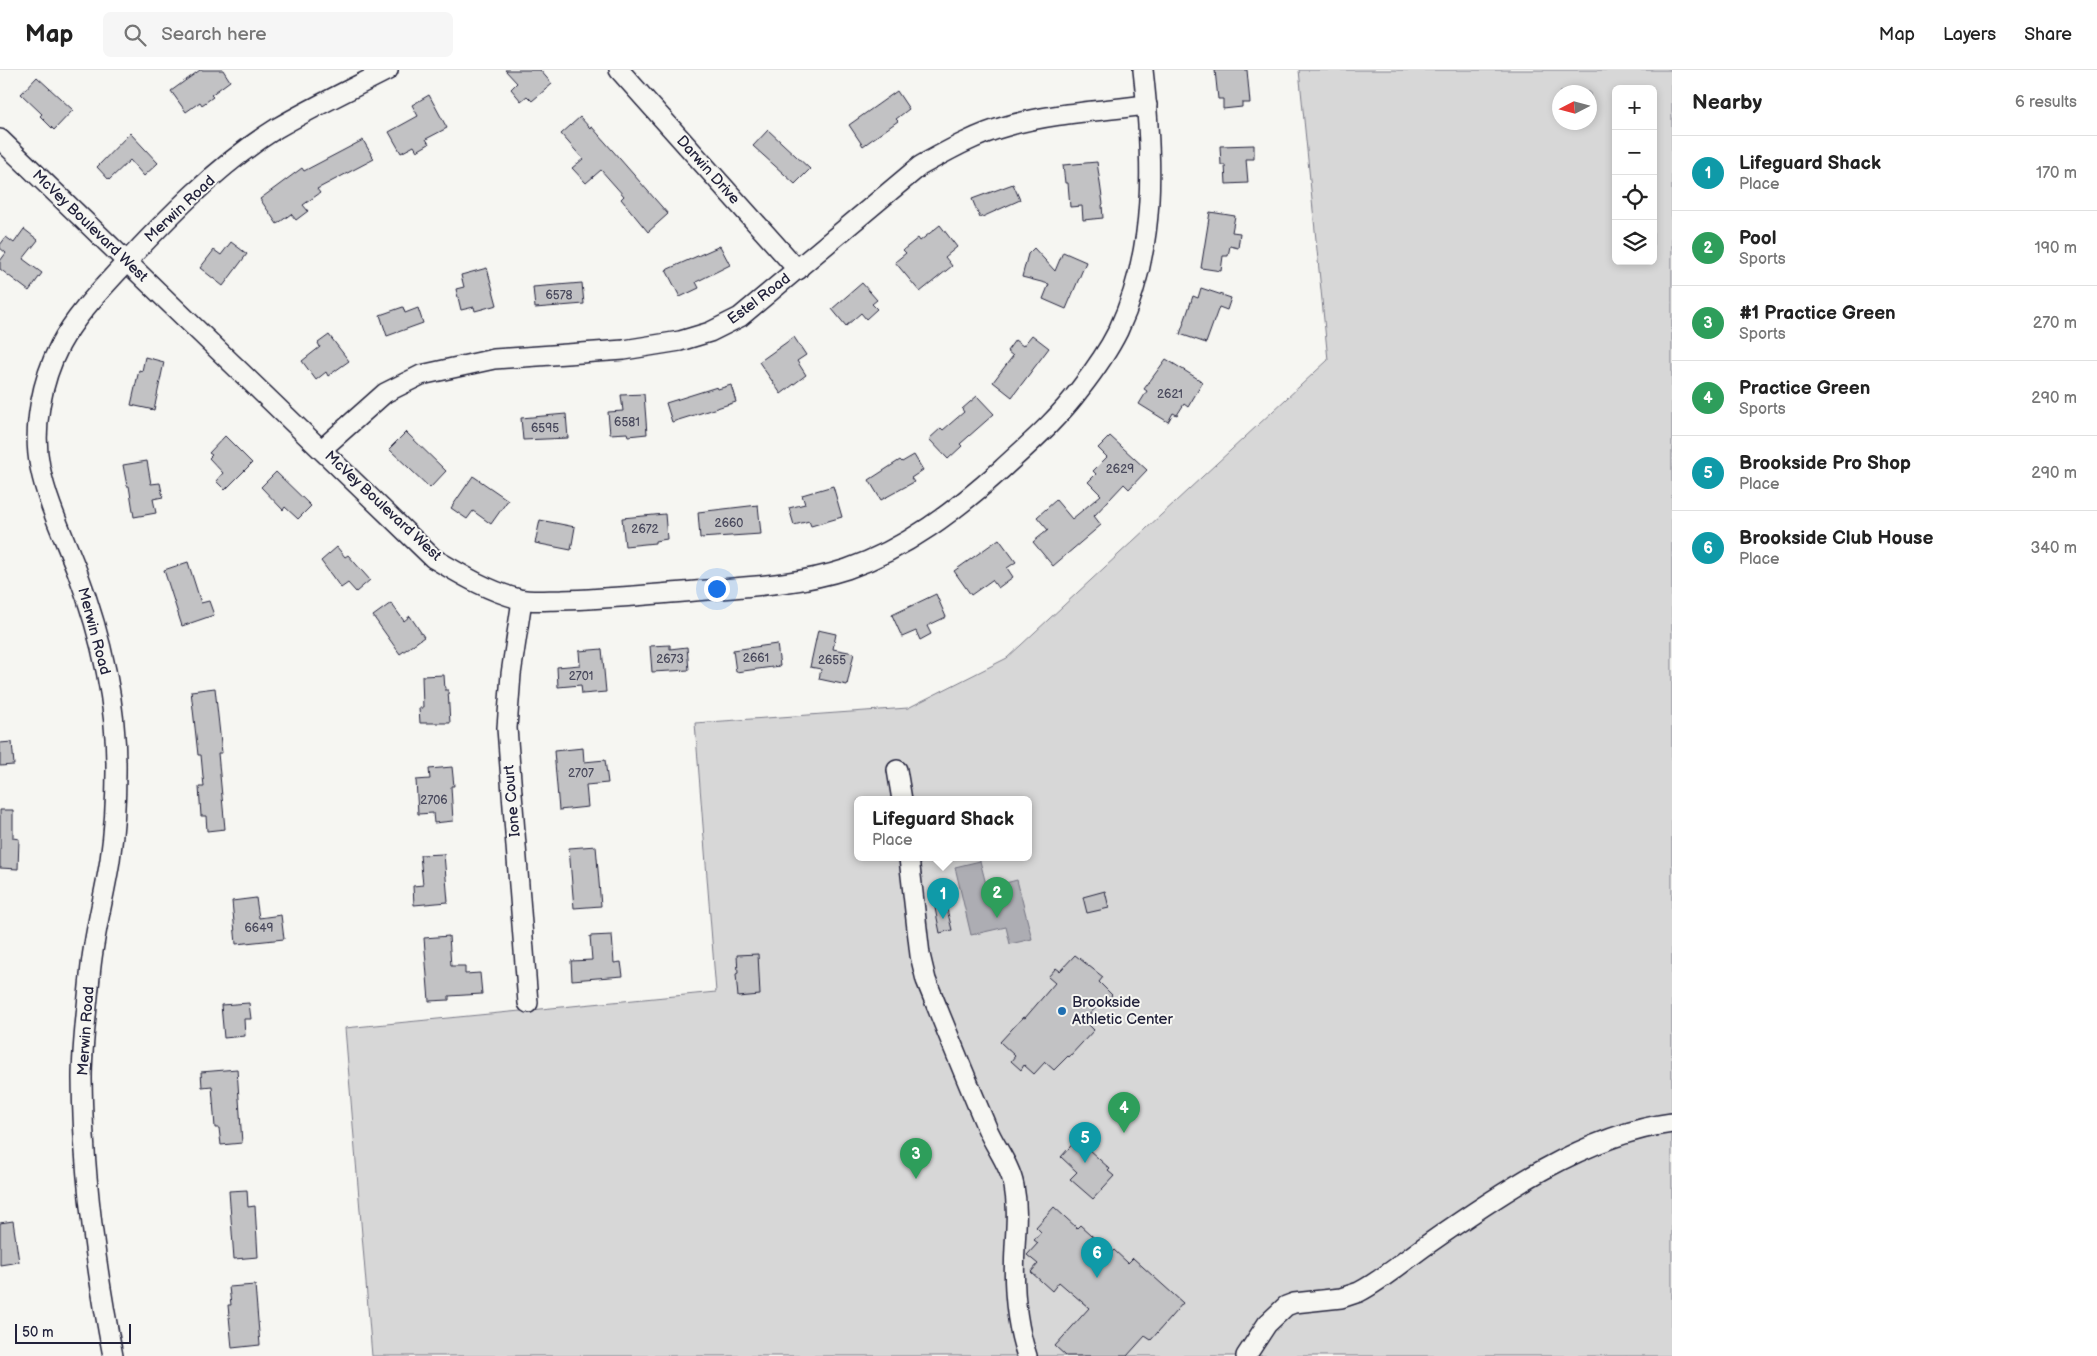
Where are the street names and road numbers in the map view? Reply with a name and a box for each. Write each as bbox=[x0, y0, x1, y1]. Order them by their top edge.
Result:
street label: Darwin Drive bbox=[672, 132, 744, 208]
street label: McVey Boulevard West bbox=[28, 166, 152, 286]
street label: Merwin Road bbox=[141, 171, 219, 247]
street label: Estel Road bbox=[724, 269, 794, 329]
street label: McVey Boulevard West bbox=[321, 447, 446, 565]
street label: Merwin Road bbox=[73, 585, 115, 677]
street label: Ione Court bbox=[499, 764, 525, 838]
street label: Merwin Road bbox=[73, 986, 99, 1076]

